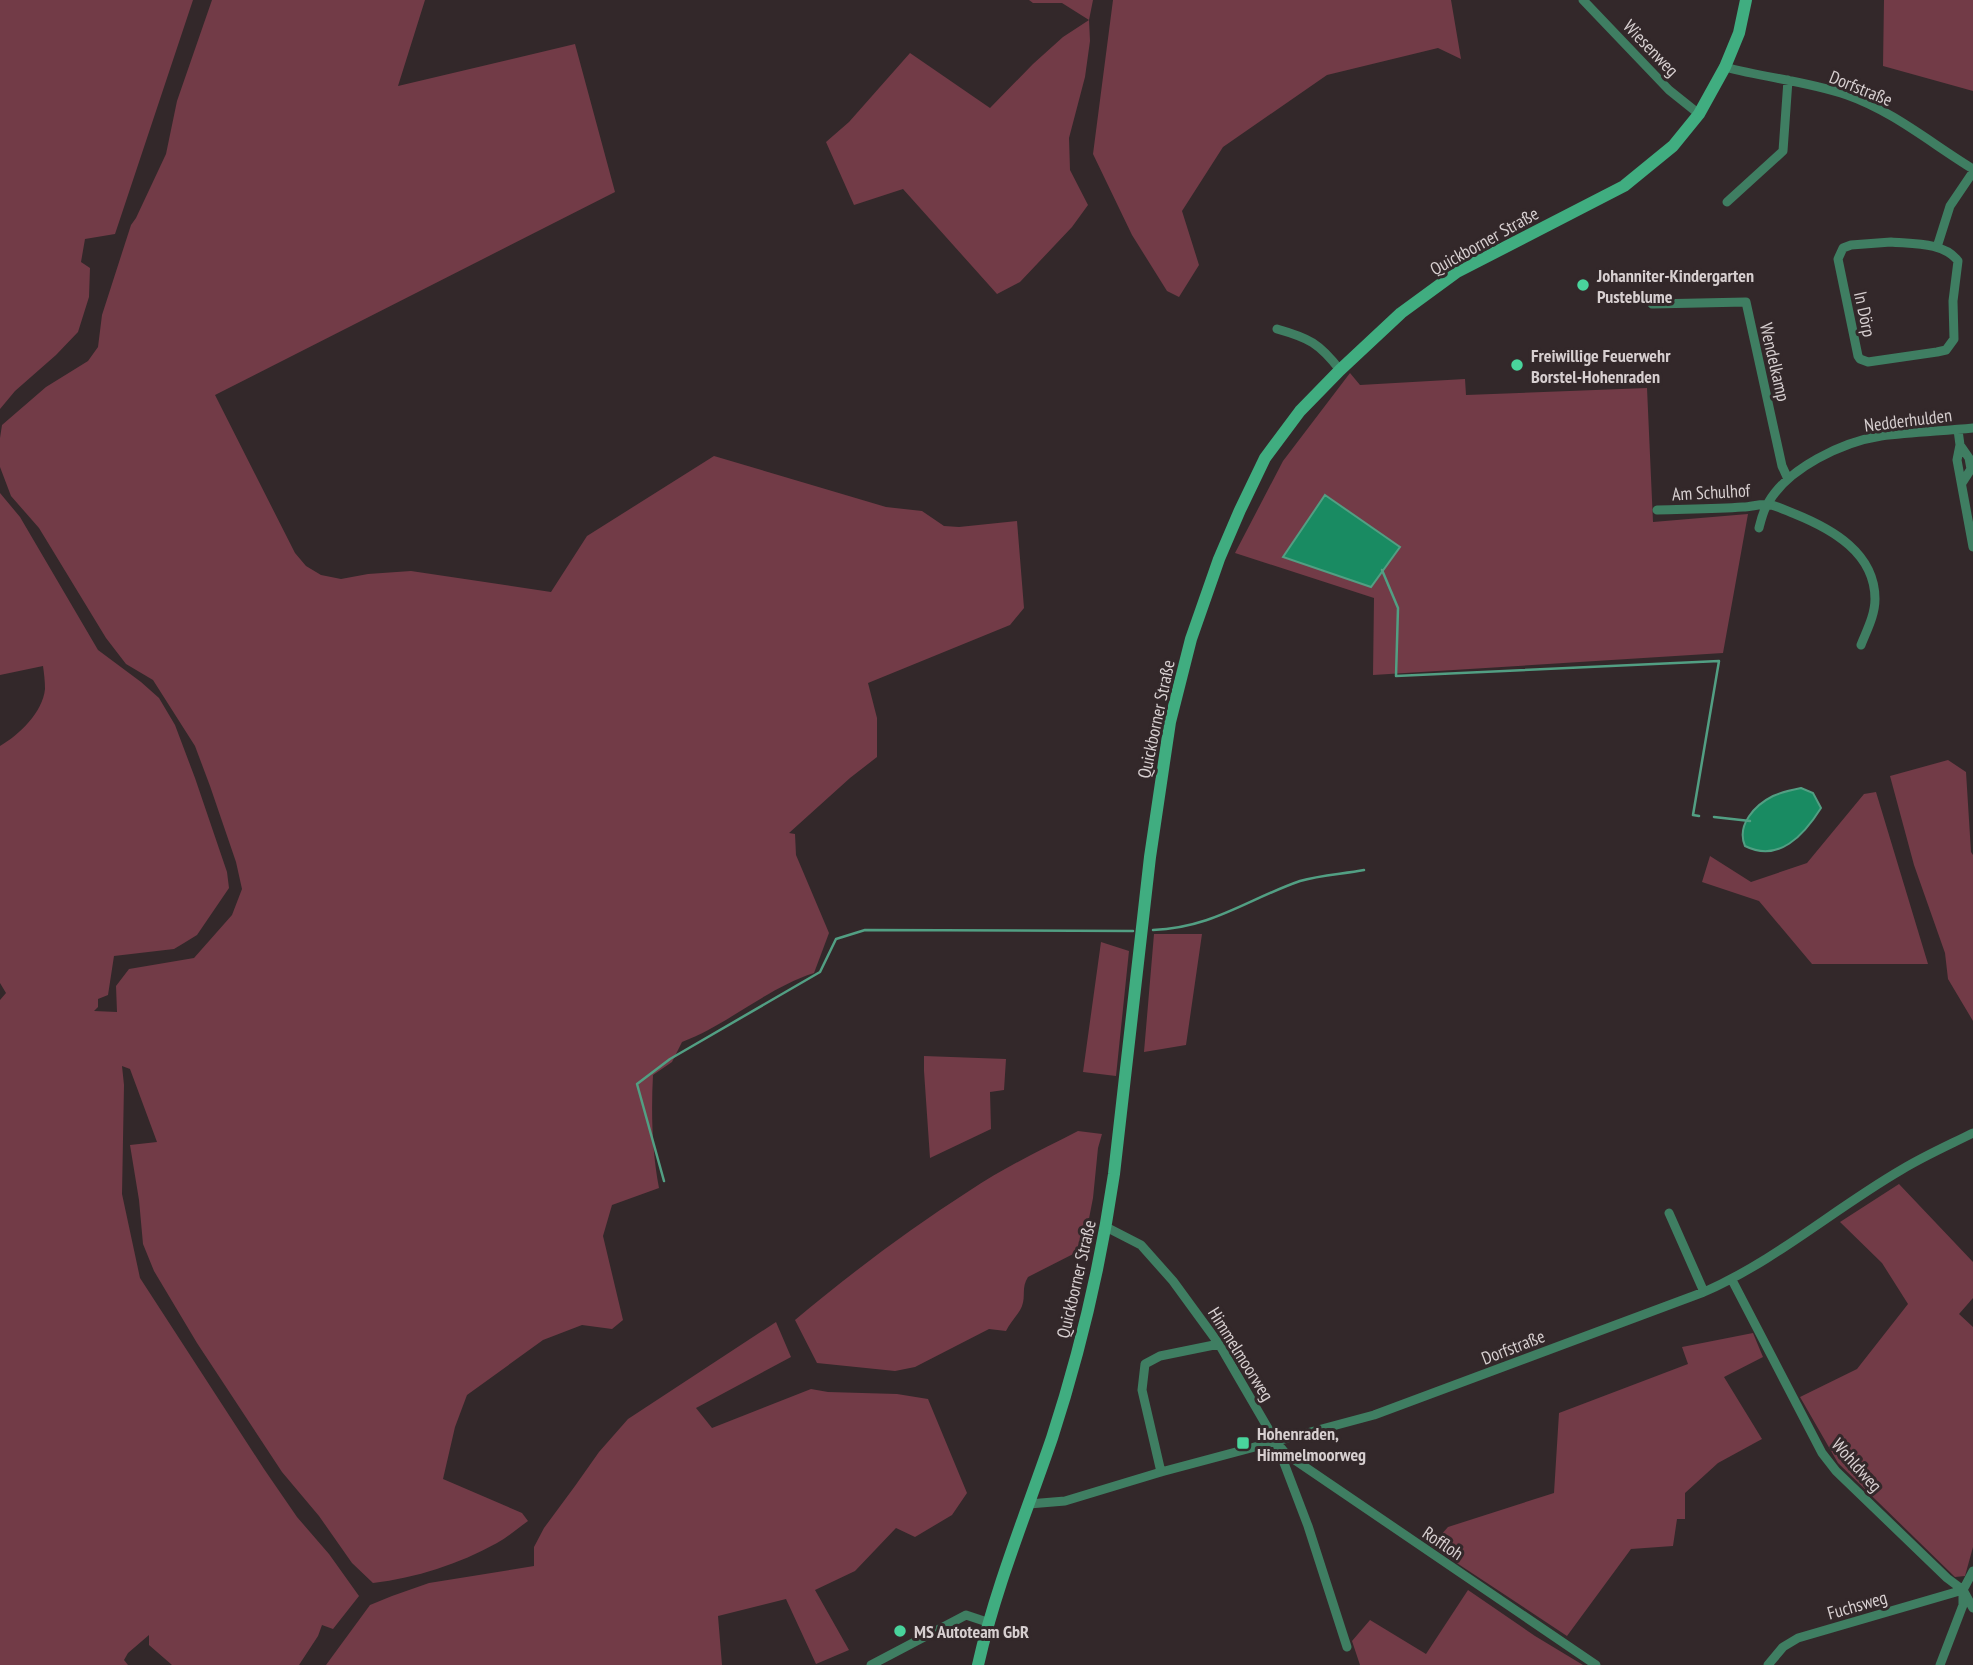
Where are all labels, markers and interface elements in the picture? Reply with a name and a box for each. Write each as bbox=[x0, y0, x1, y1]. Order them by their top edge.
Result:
street label: Wiesenweg bbox=[1618, 15, 1684, 81]
street label: Dorfstraße bbox=[1826, 65, 1896, 111]
street label: Quickborner Straße bbox=[1426, 202, 1542, 280]
place label: Johanniter-Kindergarten Pusteblume bbox=[1596, 264, 1754, 308]
marker: Johanniter-Kindergarten Pusteblume bbox=[1575, 277, 1591, 293]
street label: In Dörp bbox=[1849, 289, 1881, 339]
street label: Wendelkamp bbox=[1755, 320, 1795, 404]
place label: Freiwillige Feuerwehr Borstel-Hohenraden bbox=[1531, 344, 1671, 388]
marker: Freiwillige Feuerwehr Borstel-Hohenraden bbox=[1509, 357, 1525, 373]
street label: Nedderhulden bbox=[1863, 403, 1953, 437]
street label: Am Schulhof bbox=[1671, 478, 1752, 506]
street label: Quickborner Straße bbox=[1132, 658, 1180, 780]
street label: Quickborner Straße bbox=[1051, 1218, 1101, 1340]
street label: Himmelmoorweg bbox=[1203, 1303, 1279, 1405]
street label: Dorfstraße bbox=[1478, 1324, 1548, 1370]
place label: Hohenraden, Himmelmoorweg bbox=[1257, 1422, 1366, 1466]
street label: Wohldweg bbox=[1827, 1433, 1887, 1497]
marker: Hohenraden, Himmelmoorweg bbox=[1235, 1435, 1251, 1451]
street label: Roffloh bbox=[1418, 1521, 1468, 1565]
street label: Fuchsweg bbox=[1824, 1586, 1890, 1624]
place label: MS Autoteam GbR bbox=[914, 1620, 1029, 1643]
marker: MS Autoteam GbR bbox=[892, 1623, 908, 1639]

